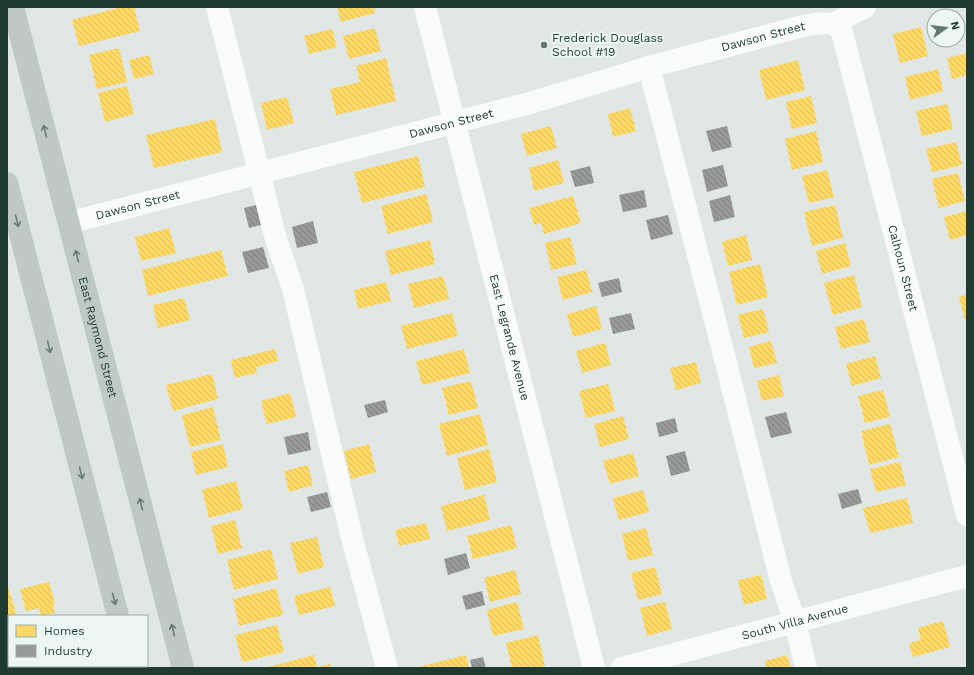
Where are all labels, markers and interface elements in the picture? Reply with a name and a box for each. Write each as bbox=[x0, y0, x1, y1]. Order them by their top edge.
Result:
north arrow bbox=[926, 8, 966, 48]
street label: Dawson Street bbox=[720, 19, 807, 54]
text: N bbox=[948, 20, 963, 31]
place label: Frederick Douglass School #19 bbox=[552, 31, 663, 59]
marker: Frederick Douglass School #19 bbox=[539, 40, 549, 50]
street label: Dawson Street bbox=[408, 106, 495, 141]
one-way arrow bbox=[40, 124, 48, 137]
street label: Dawson Street bbox=[94, 187, 181, 223]
one-way arrow bbox=[13, 214, 21, 227]
street label: Calhoun Street bbox=[885, 223, 921, 313]
one-way arrow bbox=[73, 250, 80, 263]
street label: East Legrande Avenue bbox=[487, 273, 532, 402]
street label: East Raymond Street bbox=[76, 275, 120, 399]
one-way arrow bbox=[45, 340, 53, 353]
one-way arrow bbox=[78, 466, 85, 479]
one-way arrow bbox=[136, 498, 144, 511]
one-way arrow bbox=[111, 592, 118, 605]
street label: South Villa Avenue bbox=[740, 601, 850, 643]
legend bbox=[8, 615, 148, 667]
text: Homes bbox=[44, 624, 85, 638]
one-way arrow bbox=[169, 624, 176, 637]
text: Industry bbox=[44, 644, 93, 658]

